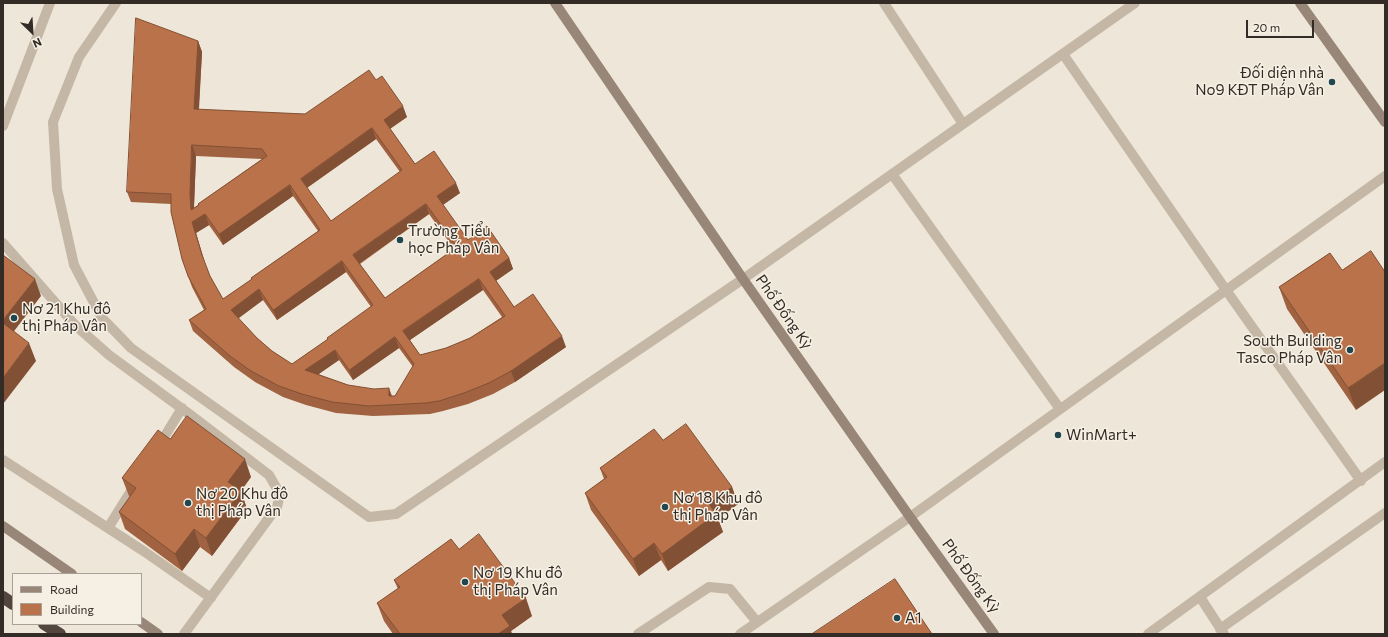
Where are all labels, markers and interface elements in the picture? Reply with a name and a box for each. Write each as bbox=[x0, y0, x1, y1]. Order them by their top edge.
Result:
north arrow bbox=[12, 12, 52, 52]
scale bar bbox=[1248, 12, 1316, 38]
text: 20 m bbox=[1253, 20, 1280, 34]
text: N bbox=[31, 36, 44, 51]
place label: Đối diện nhà No9 KĐT Pháp Vân bbox=[1195, 64, 1324, 99]
marker: Đối diện nhà No9 KĐT Pháp Vân bbox=[1327, 77, 1337, 87]
place label: Trường Tiểu học Pháp Vân bbox=[408, 222, 499, 257]
marker: Trường Tiểu học Pháp Vân bbox=[395, 235, 405, 245]
street label: Phố Đống Kỳ bbox=[752, 271, 816, 353]
place label: Nơ 21 Khu đô thị Pháp Vân bbox=[22, 300, 111, 335]
marker: Nơ 21 Khu đô thị Pháp Vân bbox=[9, 313, 19, 323]
place label: South Building Tasco Pháp Vân bbox=[1236, 332, 1342, 367]
marker: South Building Tasco Pháp Vân bbox=[1345, 345, 1355, 355]
place label: WinMart+ bbox=[1066, 426, 1137, 444]
marker: WinMart+ bbox=[1053, 430, 1063, 440]
place label: Nơ 20 Khu đô thị Pháp Vân bbox=[196, 485, 288, 520]
place label: Nơ 18 Khu đô thị Pháp Vân bbox=[673, 489, 763, 524]
marker: Nơ 20 Khu đô thị Pháp Vân bbox=[183, 498, 193, 508]
marker: Nơ 18 Khu đô thị Pháp Vân bbox=[660, 502, 670, 512]
street label: Phố Đống Kỳ bbox=[938, 536, 1004, 616]
place label: Nơ 19 Khu đô thị Pháp Vân bbox=[473, 564, 563, 599]
legend bbox=[12, 573, 142, 625]
marker: Nơ 19 Khu đô thị Pháp Vân bbox=[460, 577, 470, 587]
text: Road bbox=[50, 582, 78, 596]
text: Building bbox=[50, 602, 94, 616]
place label: A1 bbox=[905, 609, 922, 627]
marker: A1 bbox=[892, 613, 902, 623]

